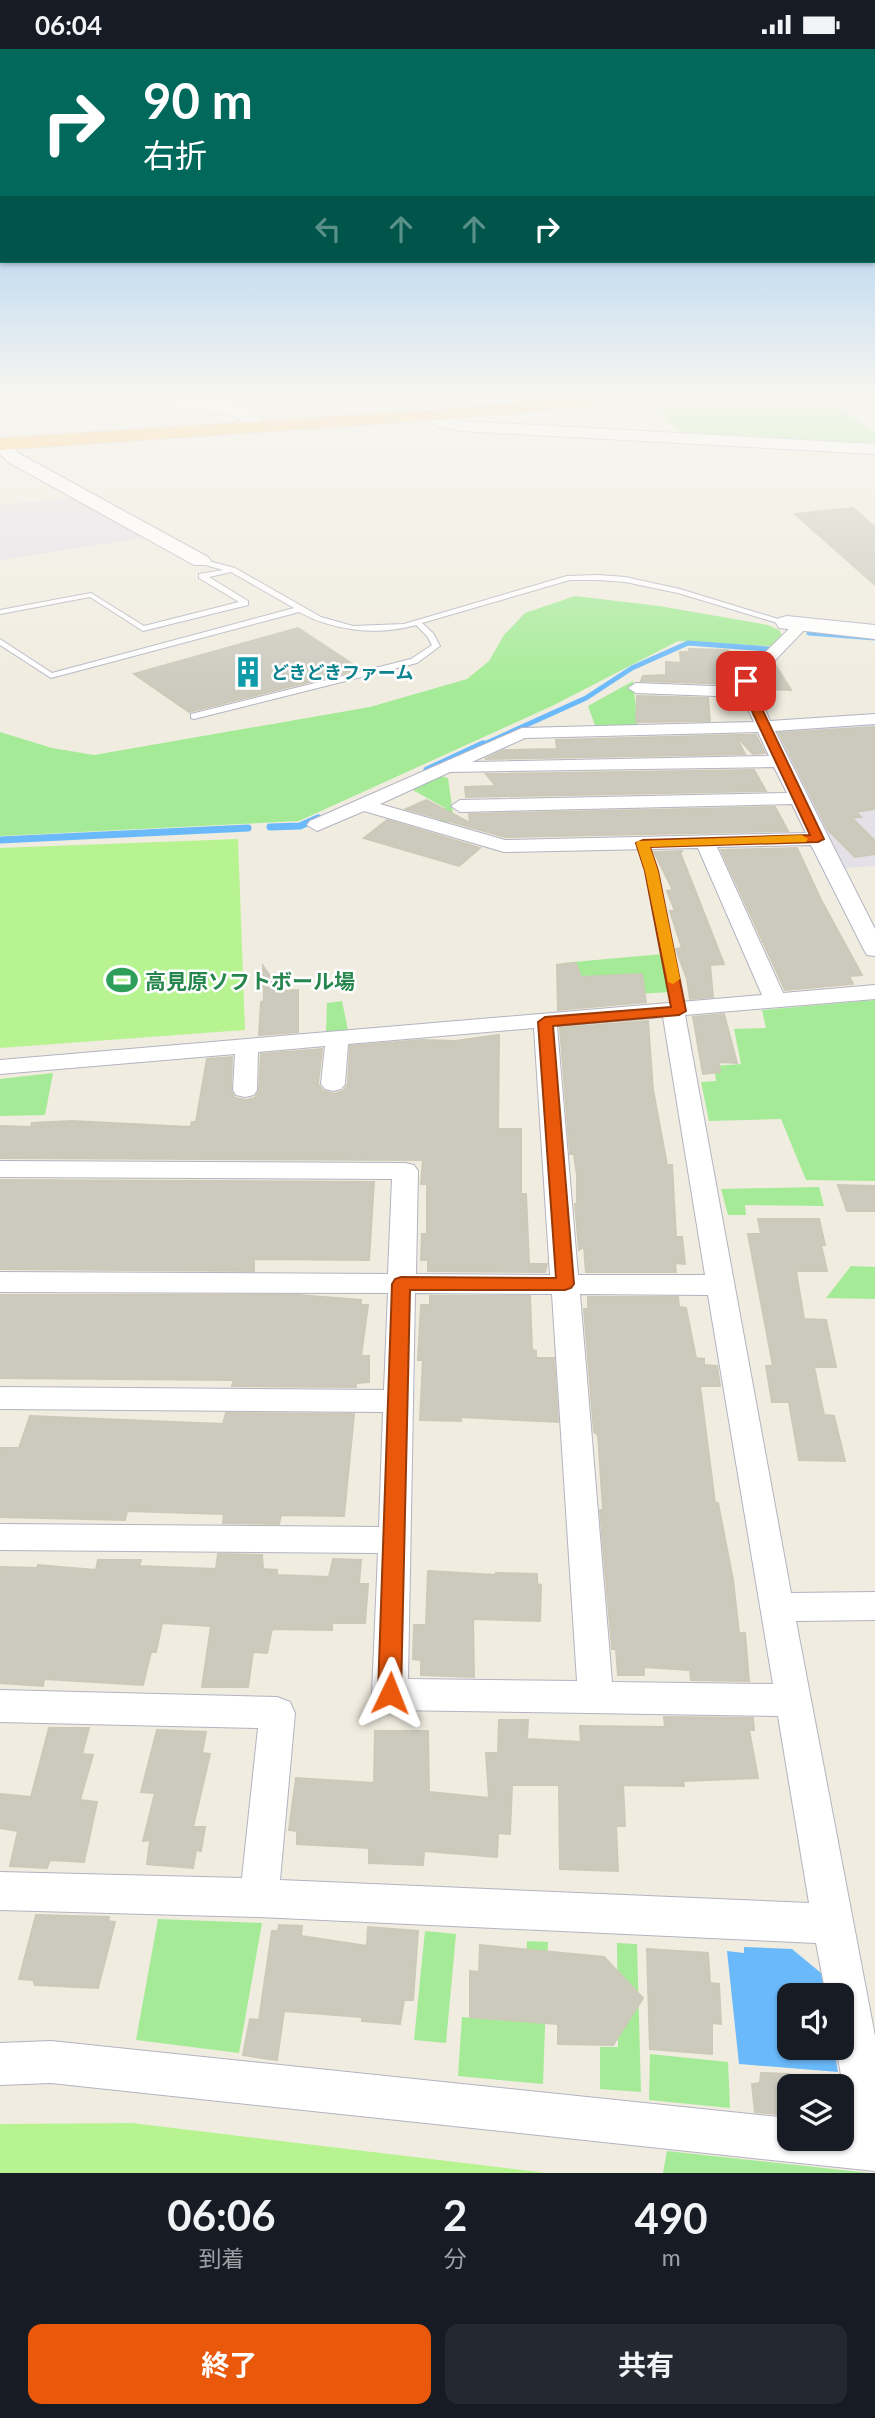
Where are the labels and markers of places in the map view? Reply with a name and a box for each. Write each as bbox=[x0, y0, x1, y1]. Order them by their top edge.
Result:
pin bbox=[716, 651, 776, 711]
building icon: どきどきファーム bbox=[231, 655, 265, 689]
place label: どきどきファーム bbox=[271, 661, 413, 683]
sports icon: 高見原ソフトボール場 bbox=[105, 963, 139, 997]
place label: 高見原ソフトボール場 bbox=[145, 968, 355, 993]

